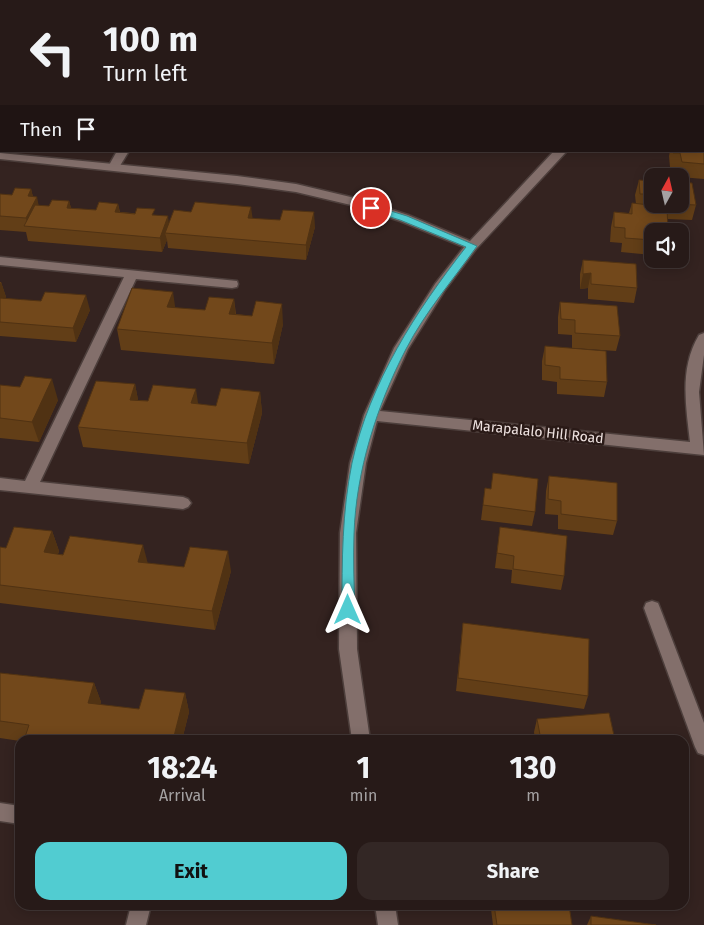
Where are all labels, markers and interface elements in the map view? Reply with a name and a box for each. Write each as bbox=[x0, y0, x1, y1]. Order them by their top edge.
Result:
text: 100 m bbox=[103, 18, 198, 60]
icon: left bbox=[20, 20, 85, 85]
text: Turn left bbox=[103, 60, 187, 87]
icon: arrive bbox=[72, 115, 100, 143]
text: Then bbox=[20, 118, 62, 141]
north arrow bbox=[644, 168, 689, 212]
map controls bbox=[644, 168, 689, 268]
pin bbox=[350, 187, 392, 229]
icon: arrive bbox=[357, 194, 385, 222]
button: sound bbox=[644, 223, 689, 268]
street label: Marapalalo Hill Road bbox=[472, 417, 604, 447]
position arrow bbox=[321, 583, 373, 635]
text: 18:24 bbox=[147, 750, 217, 786]
text: 1 bbox=[357, 750, 370, 786]
text: 130 bbox=[510, 750, 557, 786]
text: Arrival bbox=[159, 786, 206, 805]
text: min bbox=[350, 786, 377, 805]
text: m bbox=[526, 786, 540, 805]
button: Exit bbox=[35, 842, 347, 900]
button: Share bbox=[357, 842, 669, 900]

